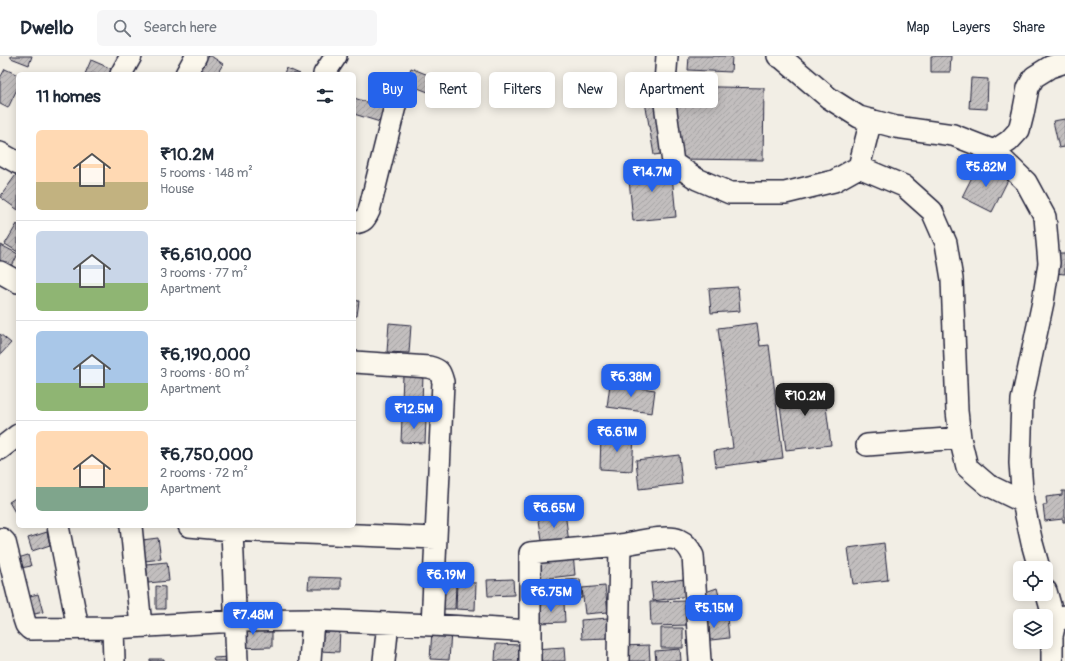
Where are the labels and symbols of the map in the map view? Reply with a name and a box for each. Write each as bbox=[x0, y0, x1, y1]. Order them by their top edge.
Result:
pin: ₹5.82M bbox=[953, 154, 1019, 188]
pin: ₹14.7M bbox=[619, 159, 685, 193]
pin: ₹6.38M bbox=[598, 364, 664, 398]
pin: ₹10.2M bbox=[772, 383, 838, 417]
pin: ₹12.5M bbox=[381, 396, 447, 430]
pin: ₹6.61M bbox=[584, 419, 650, 453]
pin: ₹6.65M bbox=[521, 495, 587, 529]
pin: ₹6.19M bbox=[413, 562, 479, 596]
pin: ₹6.75M bbox=[518, 579, 584, 613]
pin: ₹5.15M bbox=[681, 595, 747, 629]
pin: ₹7.48M bbox=[220, 602, 286, 636]

